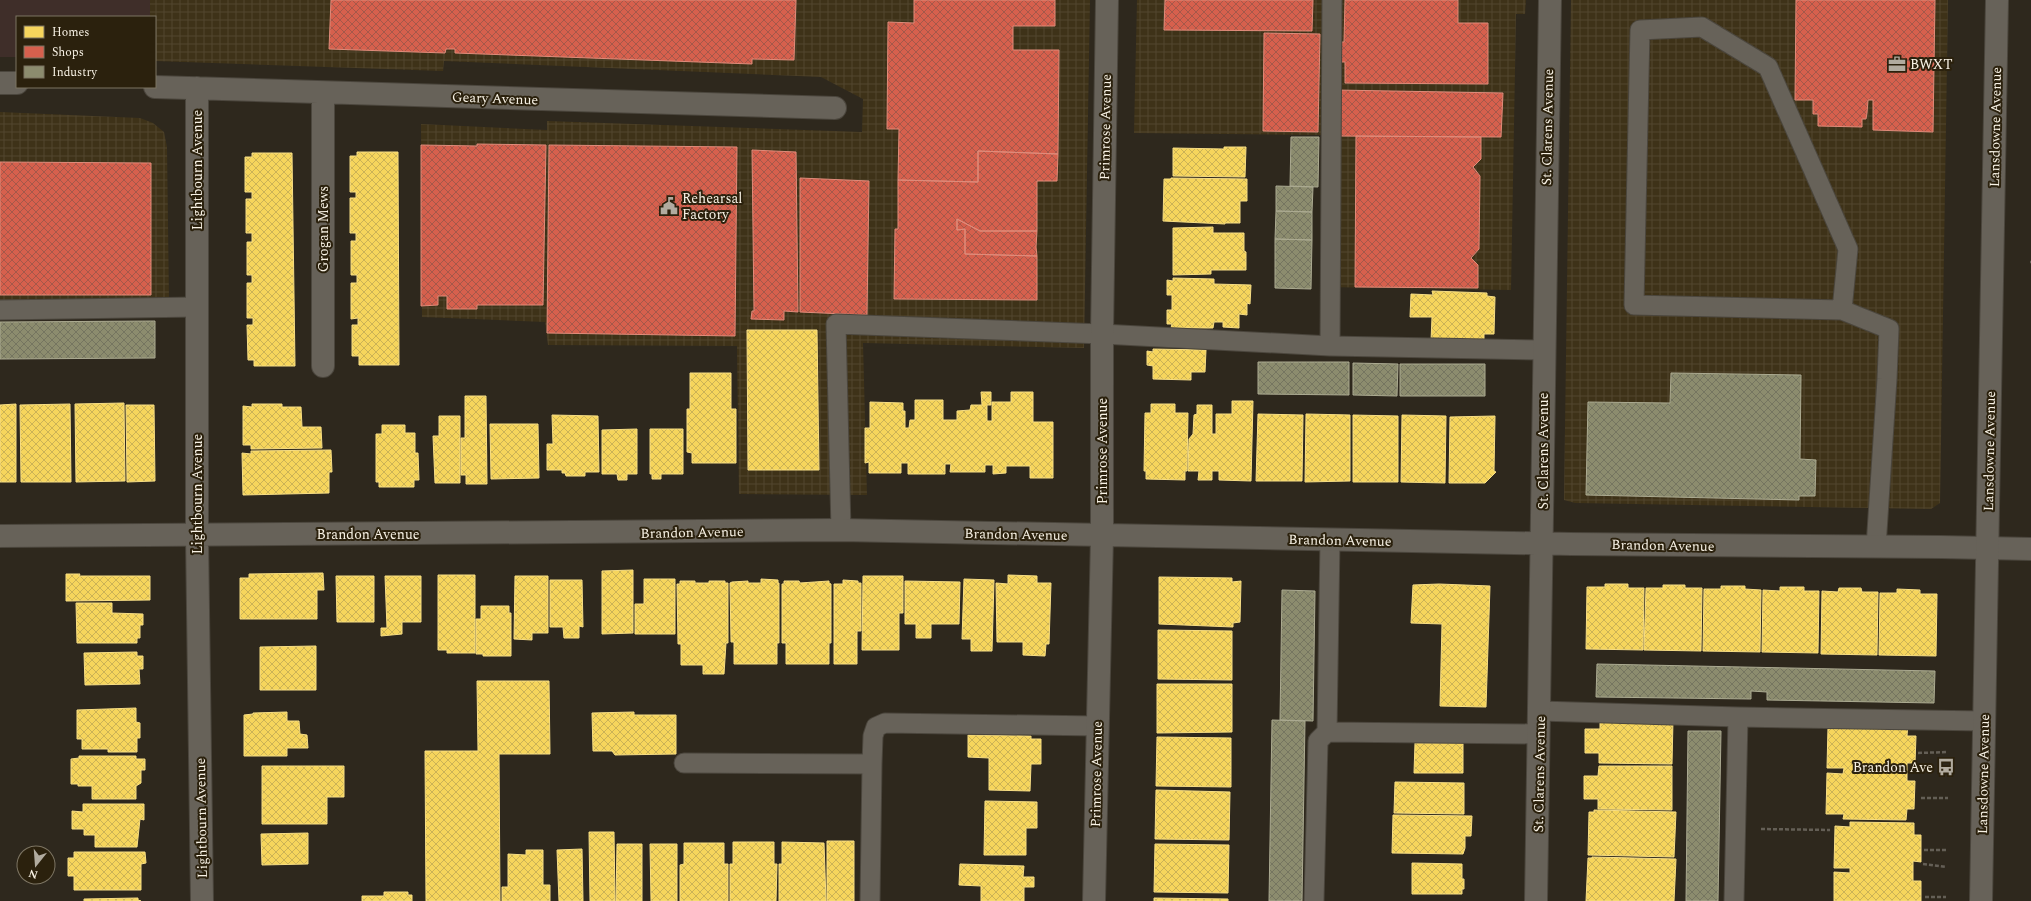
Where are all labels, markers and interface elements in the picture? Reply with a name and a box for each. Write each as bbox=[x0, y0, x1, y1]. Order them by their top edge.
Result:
legend bbox=[16, 16, 156, 88]
text: Homes bbox=[52, 23, 90, 42]
text: Shops bbox=[52, 43, 84, 62]
office icon: BWXT bbox=[1887, 54, 1907, 74]
place label: BWXT bbox=[1910, 54, 1953, 75]
text: Industry bbox=[52, 63, 98, 82]
street label: Lansdowne Avenue bbox=[1984, 66, 2007, 187]
street label: St. Clarens Avenue bbox=[1536, 68, 1559, 186]
street label: Primrose Avenue bbox=[1094, 73, 1117, 180]
street label: Geary Avenue bbox=[451, 86, 539, 111]
street label: Lightbourn Avenue bbox=[187, 109, 208, 230]
street label: Grogan Mews bbox=[313, 186, 334, 272]
place label: Rehearsal Factory bbox=[682, 188, 742, 225]
public building icon: Rehearsal Factory bbox=[659, 196, 679, 216]
street label: Lansdowne Avenue bbox=[1978, 390, 2001, 511]
street label: St. Clarens Avenue bbox=[1533, 392, 1554, 509]
street label: Primrose Avenue bbox=[1092, 398, 1113, 504]
street label: Lightbourn Avenue bbox=[187, 433, 208, 554]
street label: Brandon Avenue bbox=[640, 521, 744, 544]
street label: Brandon Avenue bbox=[964, 523, 1068, 546]
street label: Brandon Avenue bbox=[316, 524, 420, 545]
street label: Brandon Avenue bbox=[1288, 529, 1392, 552]
street label: Brandon Avenue bbox=[1611, 534, 1715, 557]
street label: Lansdowne Avenue bbox=[1972, 713, 1995, 834]
street label: St. Clarens Avenue bbox=[1528, 715, 1551, 833]
street label: Primrose Avenue bbox=[1085, 720, 1108, 827]
street label: Lightbourn Avenue bbox=[190, 757, 213, 878]
place label: Brandon Ave bbox=[1853, 757, 1933, 778]
bus stop icon: Brandon Ave bbox=[1936, 757, 1956, 777]
north arrow bbox=[16, 845, 56, 885]
text: N bbox=[26, 865, 40, 884]

